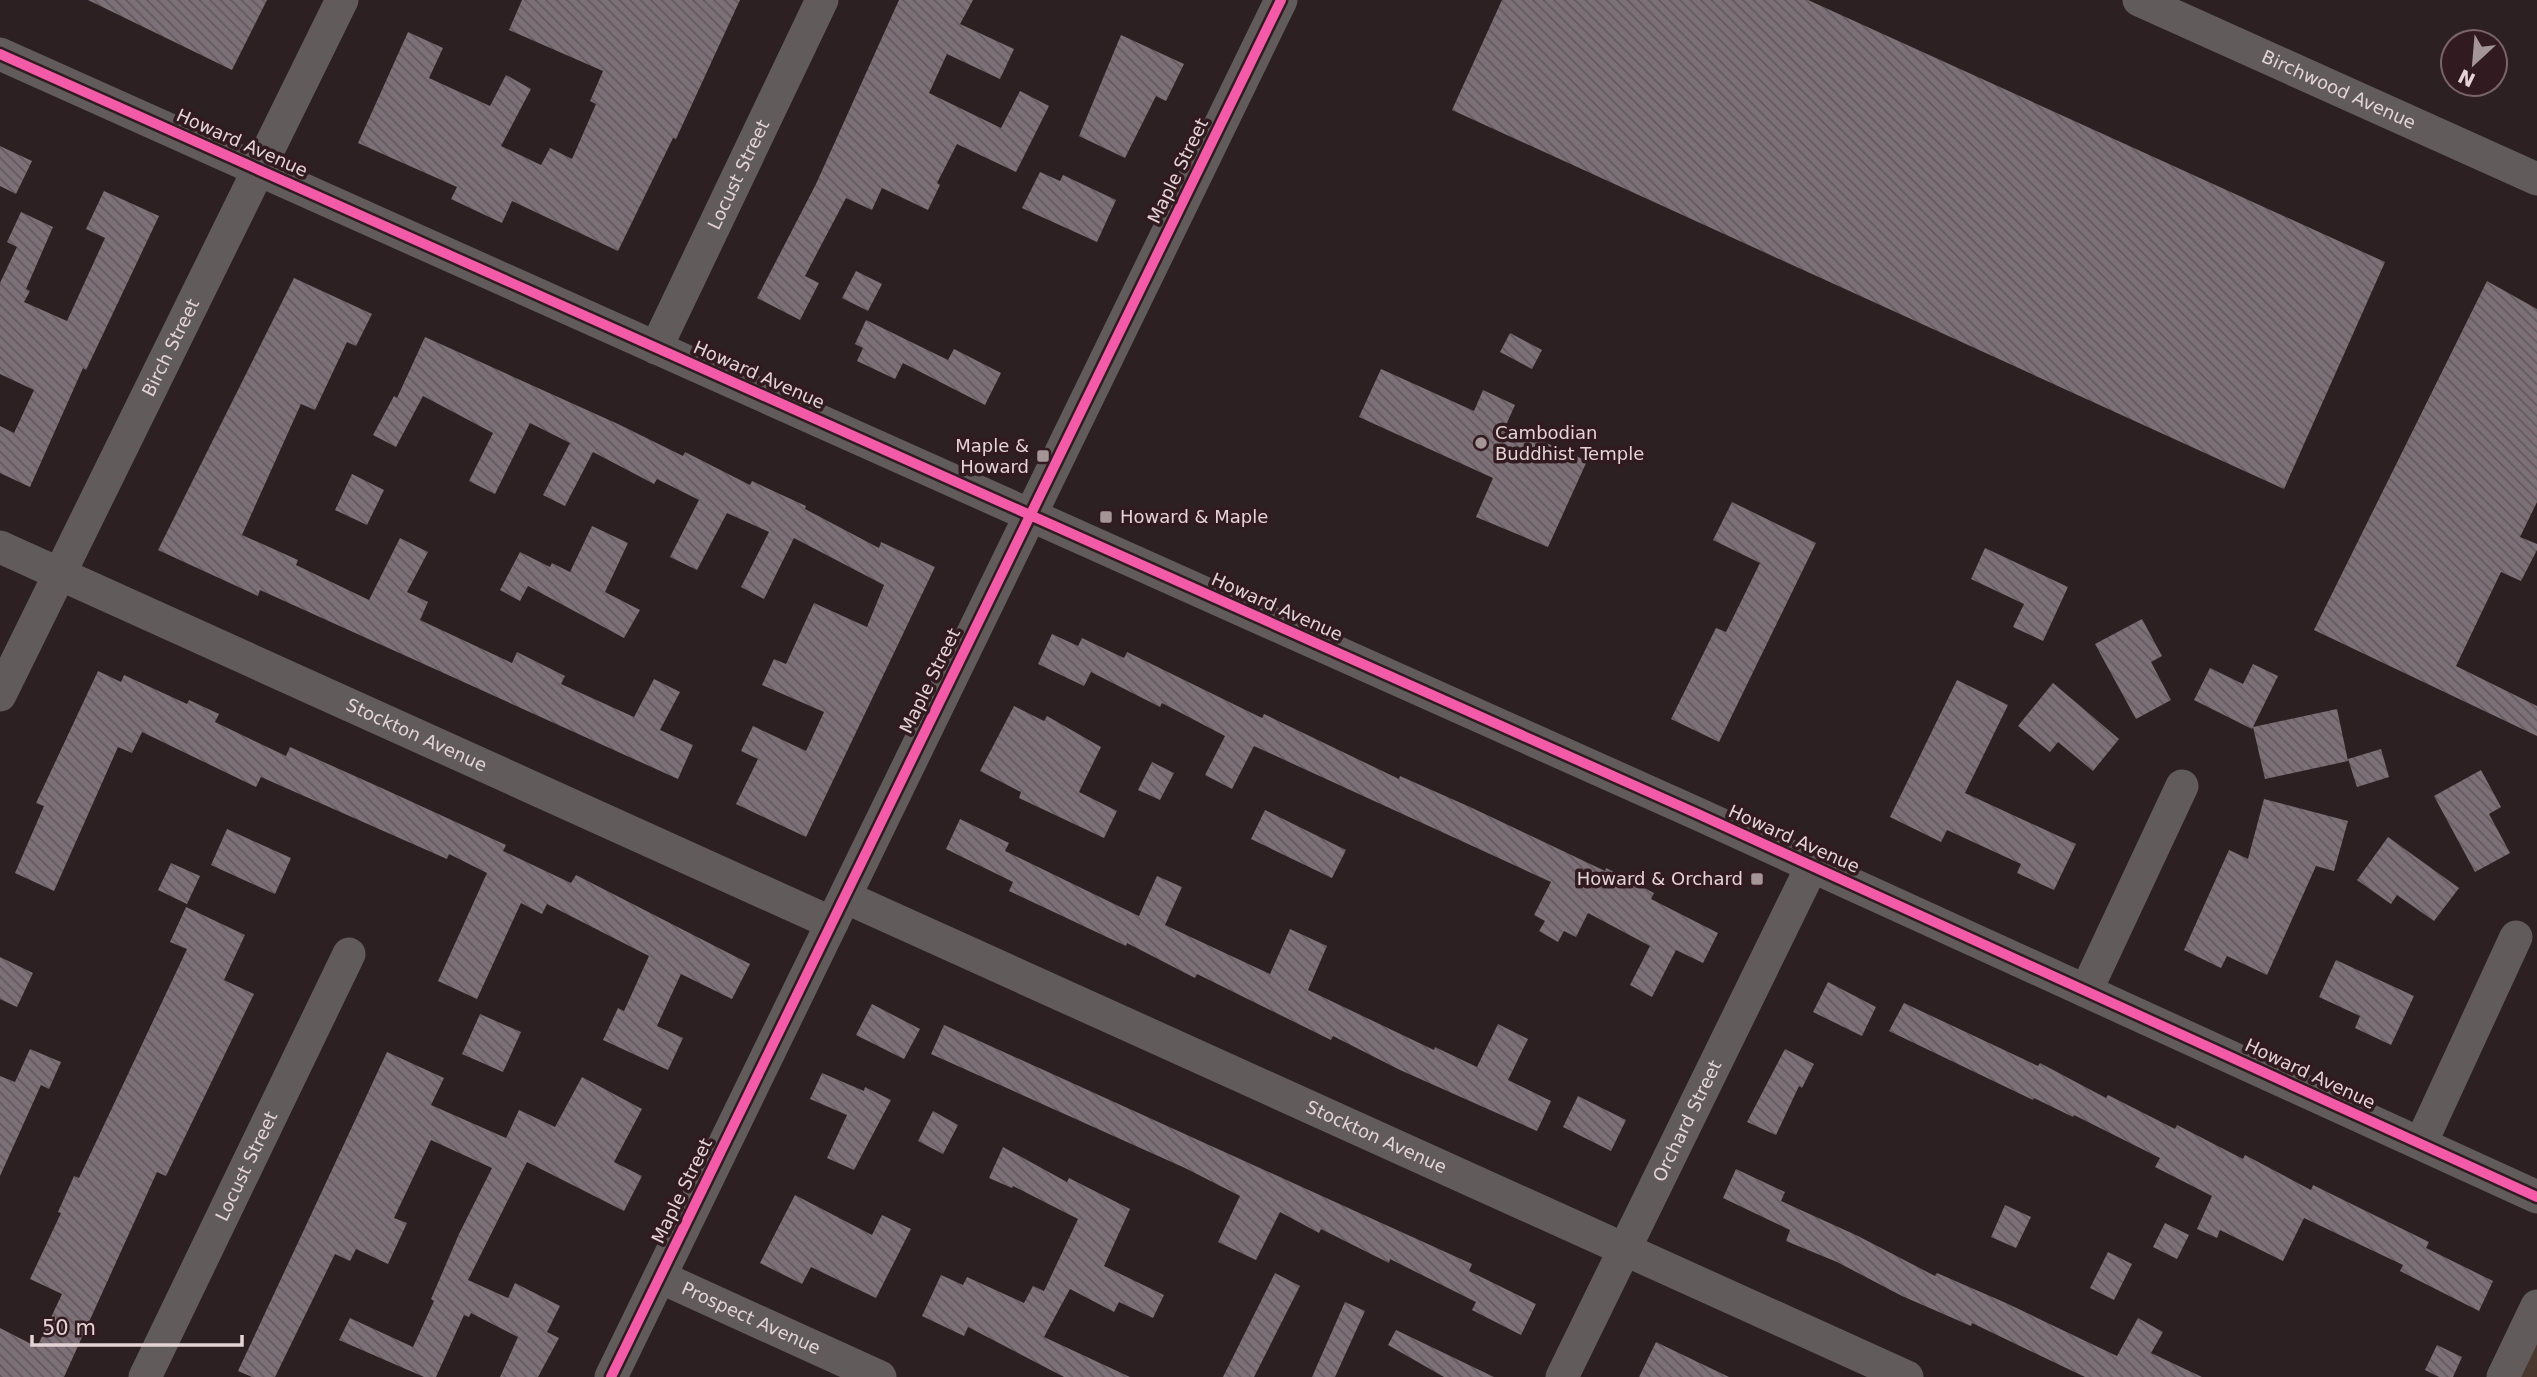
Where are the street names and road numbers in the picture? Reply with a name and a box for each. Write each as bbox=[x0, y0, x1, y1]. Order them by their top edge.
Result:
street label: Birchwood Avenue bbox=[2259, 46, 2419, 133]
street label: Howard Avenue bbox=[173, 104, 311, 181]
street label: Maple Street bbox=[1143, 115, 1212, 227]
street label: Locust Street bbox=[703, 116, 773, 233]
street label: Birch Street bbox=[138, 295, 203, 400]
street label: Howard Avenue bbox=[690, 336, 828, 413]
street label: Howard Avenue bbox=[1208, 568, 1346, 645]
street label: Maple Street bbox=[895, 625, 964, 737]
street label: Stockton Avenue bbox=[343, 694, 490, 776]
street label: Howard Avenue bbox=[1725, 800, 1863, 877]
street label: Howard Avenue bbox=[2242, 1034, 2379, 1113]
street label: Orchard Street bbox=[1648, 1057, 1725, 1185]
street label: Stockton Avenue bbox=[1303, 1096, 1450, 1178]
street label: Locust Street bbox=[211, 1108, 281, 1224]
street label: Maple Street bbox=[647, 1135, 716, 1247]
street label: Prospect Avenue bbox=[679, 1277, 824, 1359]

